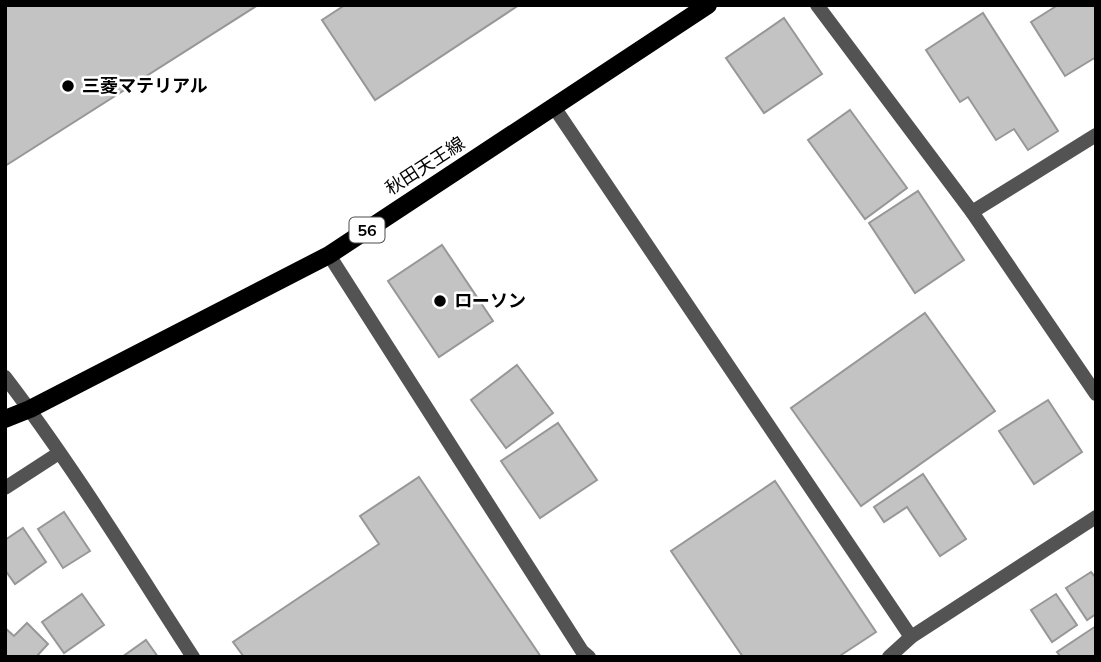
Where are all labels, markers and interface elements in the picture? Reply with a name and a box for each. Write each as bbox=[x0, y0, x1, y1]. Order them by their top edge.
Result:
place label: 三菱マテリアル bbox=[82, 74, 208, 97]
marker: 三菱マテリアル bbox=[60, 78, 76, 94]
street label: 秋田天王線 bbox=[381, 131, 469, 200]
road number: 56 bbox=[350, 218, 384, 242]
place label: ローソン bbox=[454, 289, 526, 312]
marker: ローソン bbox=[432, 293, 448, 309]

